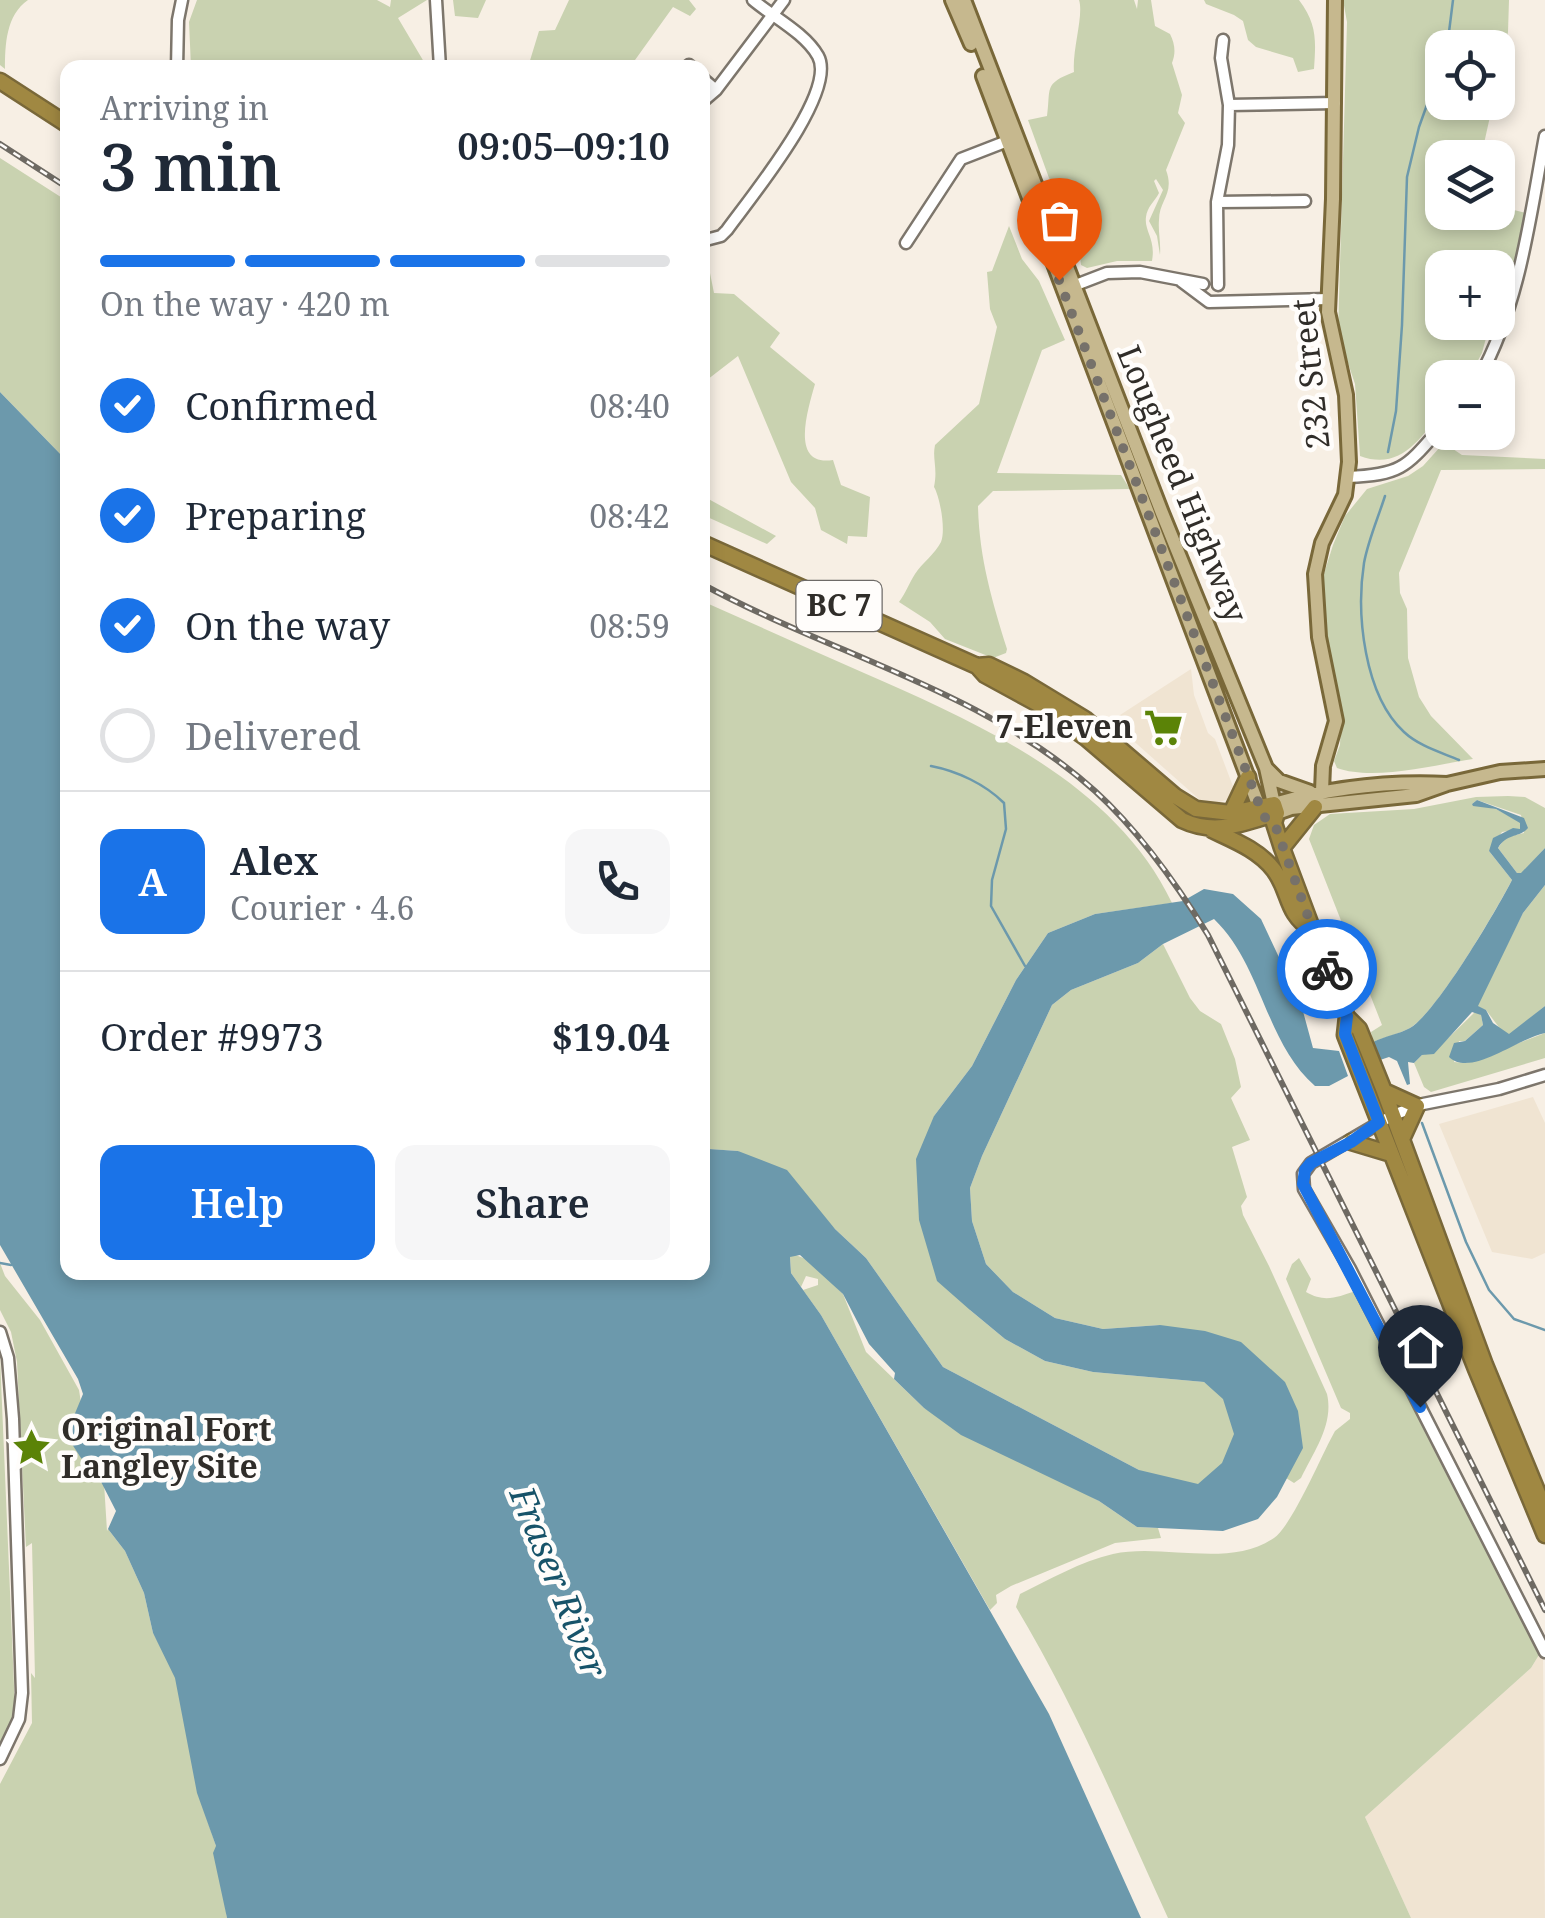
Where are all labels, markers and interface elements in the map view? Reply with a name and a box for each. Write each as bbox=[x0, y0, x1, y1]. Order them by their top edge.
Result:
map controls bbox=[1425, 30, 1515, 450]
button: locate bbox=[1425, 30, 1515, 120]
text: Arriving in bbox=[100, 86, 269, 129]
text: 09:05–09:10 bbox=[457, 119, 670, 171]
text: 3 min bbox=[100, 122, 282, 210]
button: layers bbox=[1425, 140, 1515, 230]
pin bbox=[1017, 178, 1102, 281]
icon: bag bbox=[1032, 193, 1087, 248]
button: + bbox=[1425, 250, 1515, 340]
text: On the way · 420 m bbox=[100, 282, 390, 325]
street label: 232 Street bbox=[1280, 297, 1339, 452]
street label: Lougheed Highway bbox=[1108, 339, 1259, 629]
button: − bbox=[1425, 360, 1515, 450]
icon: check bbox=[100, 378, 155, 433]
text: Confirmed bbox=[185, 379, 377, 431]
text: 08:40 bbox=[589, 384, 670, 427]
icon: check bbox=[100, 488, 155, 543]
text: Preparing bbox=[185, 489, 366, 541]
text: 08:42 bbox=[589, 494, 670, 537]
road number: BC 7 bbox=[796, 581, 882, 631]
icon: check bbox=[100, 598, 155, 653]
text: On the way bbox=[185, 599, 390, 651]
text: 08:59 bbox=[589, 604, 670, 647]
place label: 7-Eleven bbox=[995, 704, 1133, 747]
supermarket icon: 7-Eleven bbox=[1142, 706, 1184, 748]
text: Delivered bbox=[185, 709, 361, 761]
button: phone bbox=[565, 829, 670, 934]
text: Alex bbox=[230, 834, 318, 886]
text: A bbox=[138, 855, 167, 907]
text: Courier · 4.6 bbox=[230, 886, 414, 929]
courier bbox=[1277, 919, 1377, 1019]
icon: bike bbox=[1300, 942, 1355, 997]
text: Order #9973 bbox=[100, 1010, 324, 1062]
text: $19.04 bbox=[551, 1010, 670, 1062]
button: Help bbox=[100, 1145, 375, 1260]
button: Share bbox=[395, 1145, 670, 1260]
pin bbox=[1378, 1305, 1463, 1408]
icon: home bbox=[1393, 1320, 1448, 1375]
place label: Original Fort Langley Site bbox=[61, 1407, 271, 1487]
place icon: Original Fort Langley Site bbox=[10, 1427, 52, 1469]
water label: Fraser River bbox=[499, 1478, 619, 1684]

